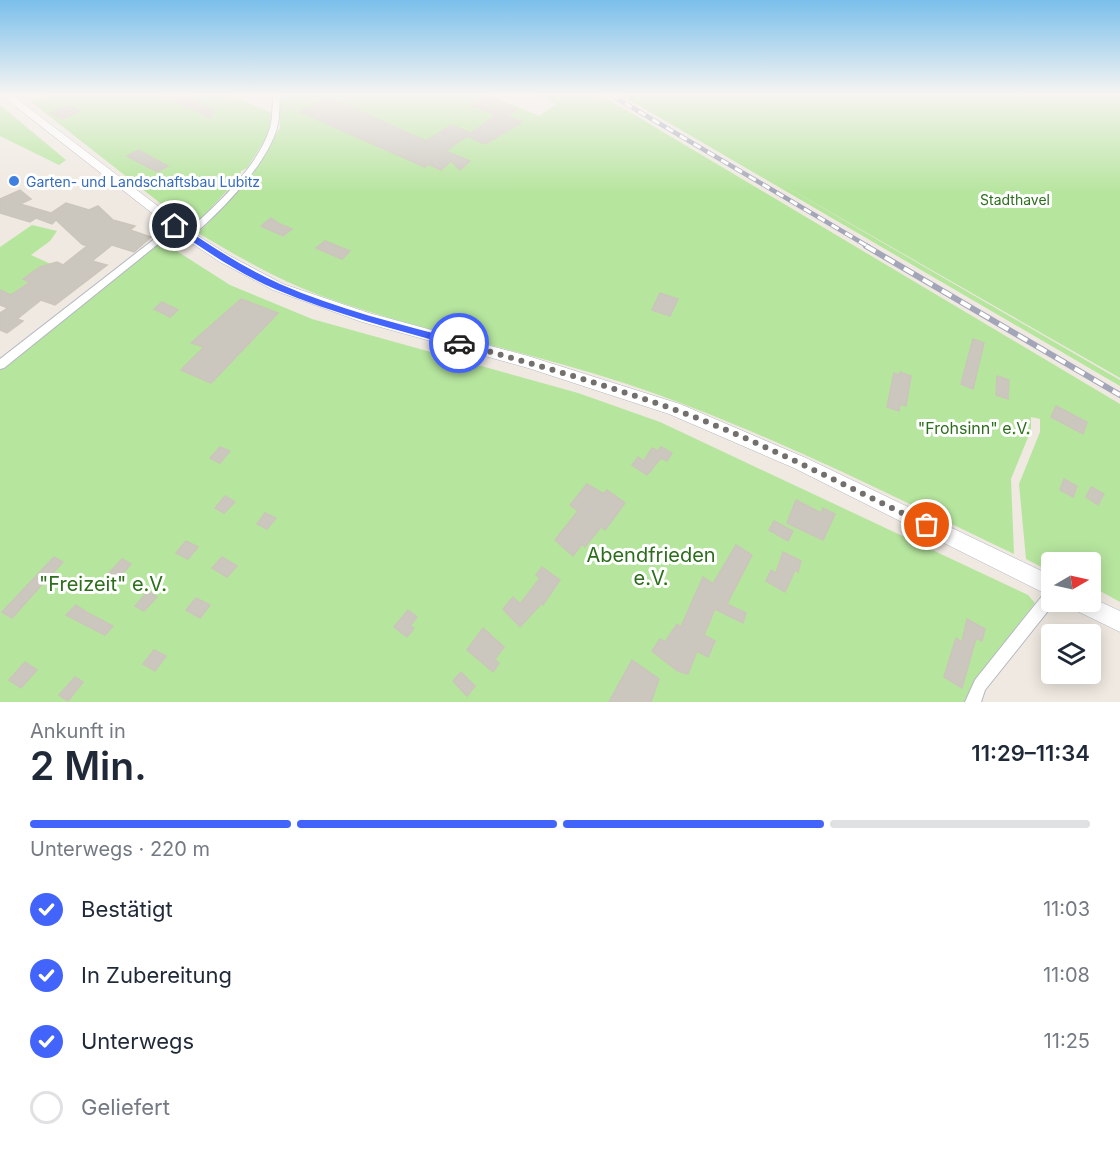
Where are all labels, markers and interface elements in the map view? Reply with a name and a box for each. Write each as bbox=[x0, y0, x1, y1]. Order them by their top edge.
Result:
place label: Garten- und Landschaftsbau Lubitz bbox=[26, 173, 260, 190]
marker: Garten- und Landschaftsbau Lubitz bbox=[7, 174, 21, 188]
park label: Stadthavel bbox=[980, 191, 1050, 208]
pin bbox=[149, 200, 200, 251]
icon: home bbox=[158, 209, 191, 242]
courier bbox=[429, 313, 489, 373]
icon: car bbox=[443, 327, 476, 360]
park label: "Frohsinn" e.V. bbox=[918, 418, 1030, 438]
pin bbox=[901, 499, 952, 550]
icon: bag bbox=[910, 508, 943, 541]
park label: Abendfrieden e.V. bbox=[586, 543, 716, 590]
north arrow bbox=[1041, 552, 1101, 612]
map controls bbox=[1041, 552, 1101, 684]
park label: "Freizeit" e.V. bbox=[39, 572, 167, 596]
button: layers bbox=[1041, 624, 1101, 684]
text: Ankunft in bbox=[30, 719, 126, 743]
text: 11:29–11:34 bbox=[971, 740, 1090, 766]
text: 2 Min. bbox=[30, 742, 147, 789]
text: Unterwegs · 220 m bbox=[30, 837, 210, 861]
icon: check bbox=[30, 893, 63, 926]
text: Bestätigt bbox=[81, 896, 173, 922]
text: 11:03 bbox=[1043, 897, 1090, 921]
icon: check bbox=[30, 959, 63, 992]
text: In Zubereitung bbox=[81, 962, 232, 988]
text: 11:08 bbox=[1043, 963, 1090, 987]
icon: check bbox=[30, 1025, 63, 1058]
text: Unterwegs bbox=[81, 1028, 194, 1054]
text: 11:25 bbox=[1044, 1029, 1090, 1053]
text: Geliefert bbox=[81, 1094, 170, 1120]

